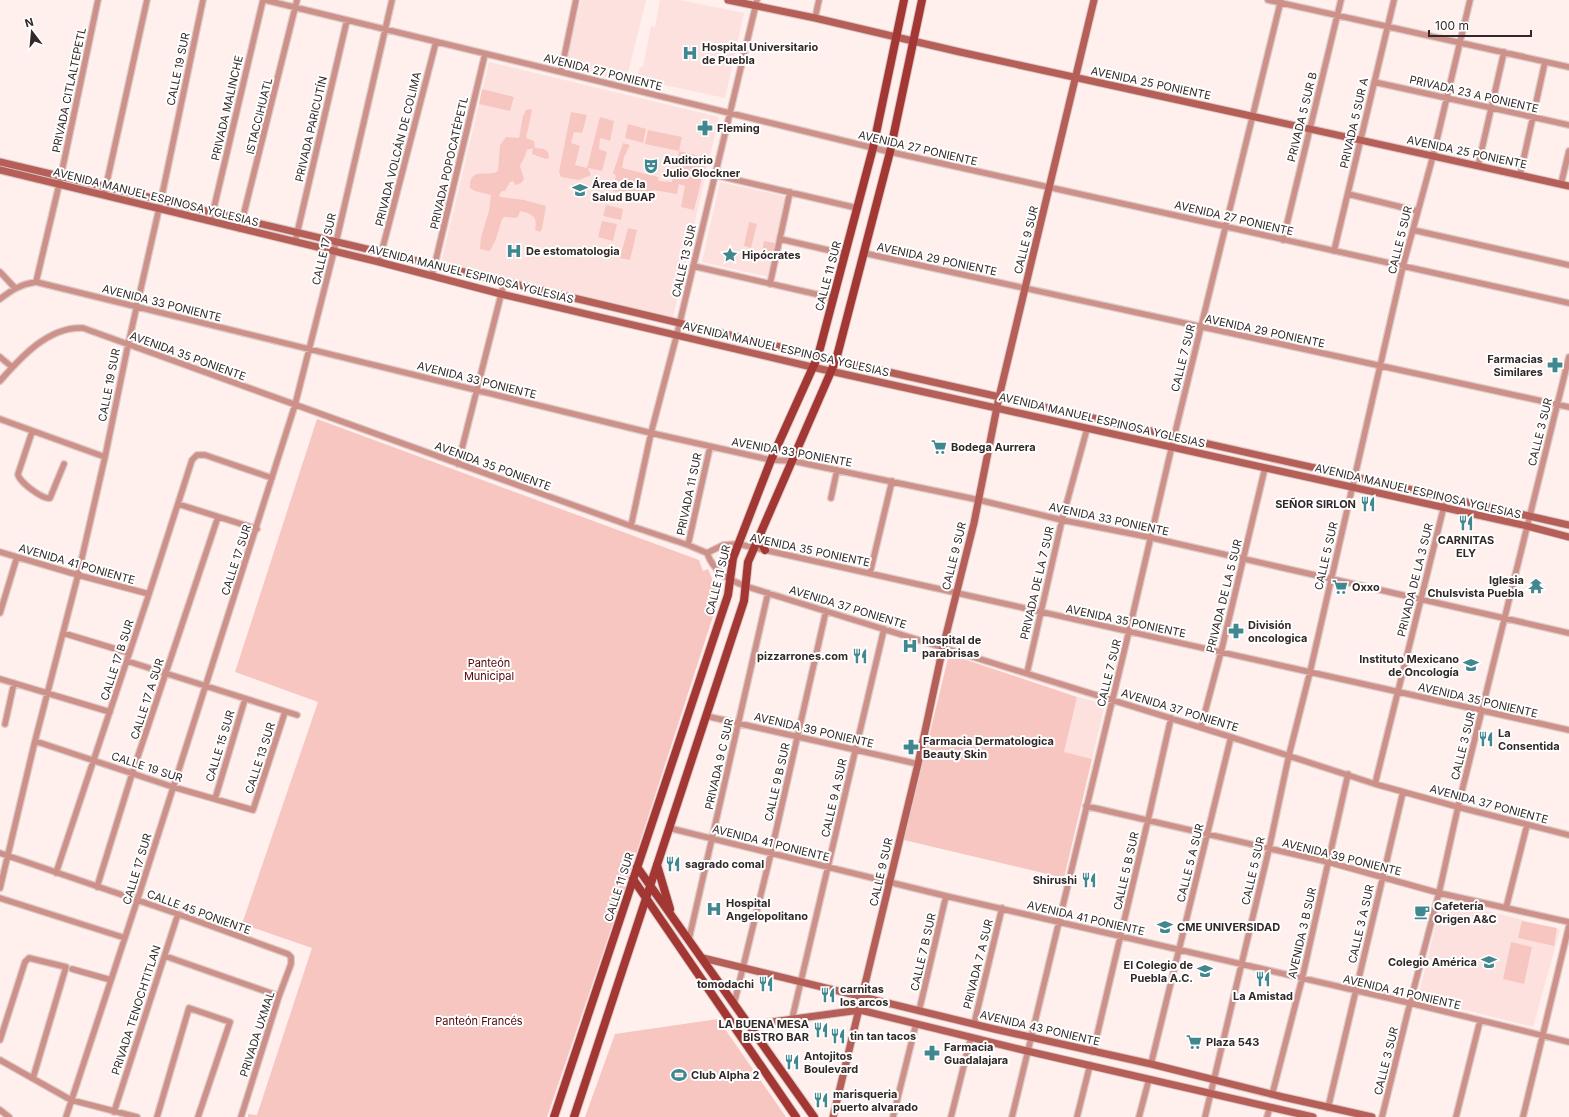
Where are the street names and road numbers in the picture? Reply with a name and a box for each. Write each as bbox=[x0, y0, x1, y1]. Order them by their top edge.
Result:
street label: PRIVADA CITLALTEPETL bbox=[49, 26, 89, 154]
street label: CALLE 19 SUR bbox=[163, 31, 193, 107]
street label: AVENIDA 27 PONIENTE bbox=[542, 50, 664, 94]
street label: PRIVADA MALINCHE bbox=[208, 54, 246, 162]
street label: AVENIDA 25 PONIENTE bbox=[1090, 63, 1212, 103]
street label: PRIVADA VOLCÁN DE COLIMA bbox=[372, 70, 424, 228]
street label: PRIVADA 5 SUR B bbox=[1284, 71, 1320, 163]
street label: PRIVADA 23 A PONIENTE bbox=[1408, 72, 1540, 116]
street label: PRIVADA PARICUTÍN bbox=[292, 75, 330, 183]
street label: ISTACCIHUATL bbox=[243, 76, 275, 156]
street label: PRIVADA 5 SUR A bbox=[1337, 76, 1371, 170]
street label: PRIVADA POPOCATÉPETL bbox=[427, 95, 471, 231]
street label: AVENIDA 27 PONIENTE bbox=[857, 127, 979, 169]
street label: AVENIDA 25 PONIENTE bbox=[1406, 132, 1528, 172]
street label: AVENIDA MANUEL ESPINOSA YGLESIAS bbox=[52, 165, 260, 229]
street label: AVENIDA 27 PONIENTE bbox=[1173, 197, 1295, 239]
street label: CALLE 9 SUR bbox=[1011, 204, 1041, 276]
street label: CALLE 5 SUR bbox=[1385, 205, 1415, 275]
street label: CALLE 17 SUR bbox=[309, 212, 339, 286]
street label: CALLE 13 SUR bbox=[669, 223, 699, 299]
street label: CALLE 11 SUR bbox=[812, 239, 844, 313]
street label: AVENIDA 29 PONIENTE bbox=[876, 239, 998, 279]
street label: AVENIDA MANUEL ESPINOSA YGLESIAS bbox=[367, 242, 575, 306]
street label: AVENIDA 33 PONIENTE bbox=[101, 281, 223, 325]
street label: AVENIDA 29 PONIENTE bbox=[1204, 311, 1326, 351]
street label: AVENIDA MANUEL ESPINOSA YGLESIAS bbox=[681, 318, 891, 380]
street label: CALLE 7 SUR bbox=[1168, 323, 1198, 393]
street label: AVENIDA 35 PONIENTE bbox=[128, 328, 248, 384]
street label: CALLE 19 SUR bbox=[95, 347, 123, 423]
street label: AVENIDA 33 PONIENTE bbox=[416, 358, 538, 402]
street label: AVENIDA MANUEL ESPINOSA YGLESIAS bbox=[997, 389, 1207, 451]
street label: CALLE 3 SUR bbox=[1525, 396, 1555, 468]
street label: AVENIDA 33 PONIENTE bbox=[730, 434, 854, 470]
street label: AVENIDA 35 PONIENTE bbox=[433, 438, 553, 494]
street label: PRIVADA 11 SUR bbox=[673, 451, 705, 537]
street label: AVENIDA MANUEL ESPINOSA YGLESIAS bbox=[1313, 460, 1523, 522]
street label: AVENIDA 33 PONIENTE bbox=[1048, 499, 1170, 539]
street label: CALLE 9 SUR bbox=[939, 520, 969, 592]
street label: CALLE 5 SUR bbox=[1311, 520, 1341, 592]
street label: PRIVADA DE LA 3 SUR bbox=[1394, 522, 1436, 638]
street label: CALLE 17 SUR bbox=[218, 523, 254, 597]
street label: PRIVADA DE LA 7 SUR bbox=[1017, 525, 1057, 641]
street label: AVENIDA 35 PONIENTE bbox=[749, 530, 871, 570]
street label: PRIVADA DE LA 5 SUR bbox=[1203, 538, 1245, 654]
street label: AVENIDA 41 PONIENTE bbox=[17, 541, 137, 587]
street label: CALLE 11 SUR bbox=[703, 543, 733, 617]
street label: AVENIDA 37 PONIENTE bbox=[788, 582, 908, 632]
street label: AVENIDA 35 PONIENTE bbox=[1065, 601, 1187, 641]
street label: CALLE 17 B SUR bbox=[97, 618, 137, 702]
street label: CALLE 7 SUR bbox=[1094, 638, 1124, 708]
street label: CALLE 17 A SUR bbox=[127, 657, 167, 741]
street label: AVENIDA 35 PONIENTE bbox=[1417, 679, 1539, 721]
street label: AVENIDA 37 PONIENTE bbox=[1120, 685, 1240, 735]
street label: CALLE 15 SUR bbox=[202, 709, 238, 783]
street label: AVENIDA 39 PONIENTE bbox=[753, 709, 875, 751]
street label: CALLE 3 SUR bbox=[1448, 710, 1478, 782]
street label: PRIVADA 9 C SUR bbox=[702, 717, 736, 811]
street label: CALLE 13 SUR bbox=[242, 721, 278, 795]
street label: CALLE 9 B SUR bbox=[761, 741, 793, 823]
street label: CALLE 19 SUR bbox=[110, 749, 184, 785]
street label: CALLE 9 A SUR bbox=[818, 757, 850, 839]
street label: AVENIDA 37 PONIENTE bbox=[1428, 781, 1550, 827]
street label: AVENIDA 41 PONIENTE bbox=[711, 822, 831, 864]
street label: CALLE 5 A SUR bbox=[1173, 822, 1207, 904]
street label: CALLE 5 B SUR bbox=[1110, 830, 1142, 912]
street label: CALLE 17 SUR bbox=[120, 832, 154, 906]
street label: CALLE 5 SUR bbox=[1238, 835, 1268, 907]
street label: AVENIDA 39 PONIENTE bbox=[1281, 835, 1403, 879]
street label: CALLE 9 SUR bbox=[866, 836, 896, 908]
street label: CALLE 11 SUR bbox=[601, 851, 637, 923]
street label: CALLE 3 A SUR bbox=[1345, 883, 1377, 965]
street label: AVENIDA 3 B SUR bbox=[1285, 886, 1319, 980]
street label: CALLE 45 PONIENTE bbox=[145, 887, 253, 937]
street label: AVENIDA 41 PONIENTE bbox=[1026, 898, 1146, 938]
street label: CALLE 7 B SUR bbox=[907, 912, 939, 992]
street label: PRIVADA 7 A SUR bbox=[960, 918, 996, 1010]
street label: PRIVADA TENOCHTITLAN bbox=[108, 943, 164, 1077]
street label: AVENIDA 41 PONIENTE bbox=[1342, 972, 1462, 1012]
street label: PRIVADA UXMAL bbox=[237, 989, 277, 1079]
street label: AVENIDA 43 PONIENTE bbox=[979, 1007, 1101, 1049]
street label: CALLE 3 SUR bbox=[1371, 1025, 1401, 1097]

